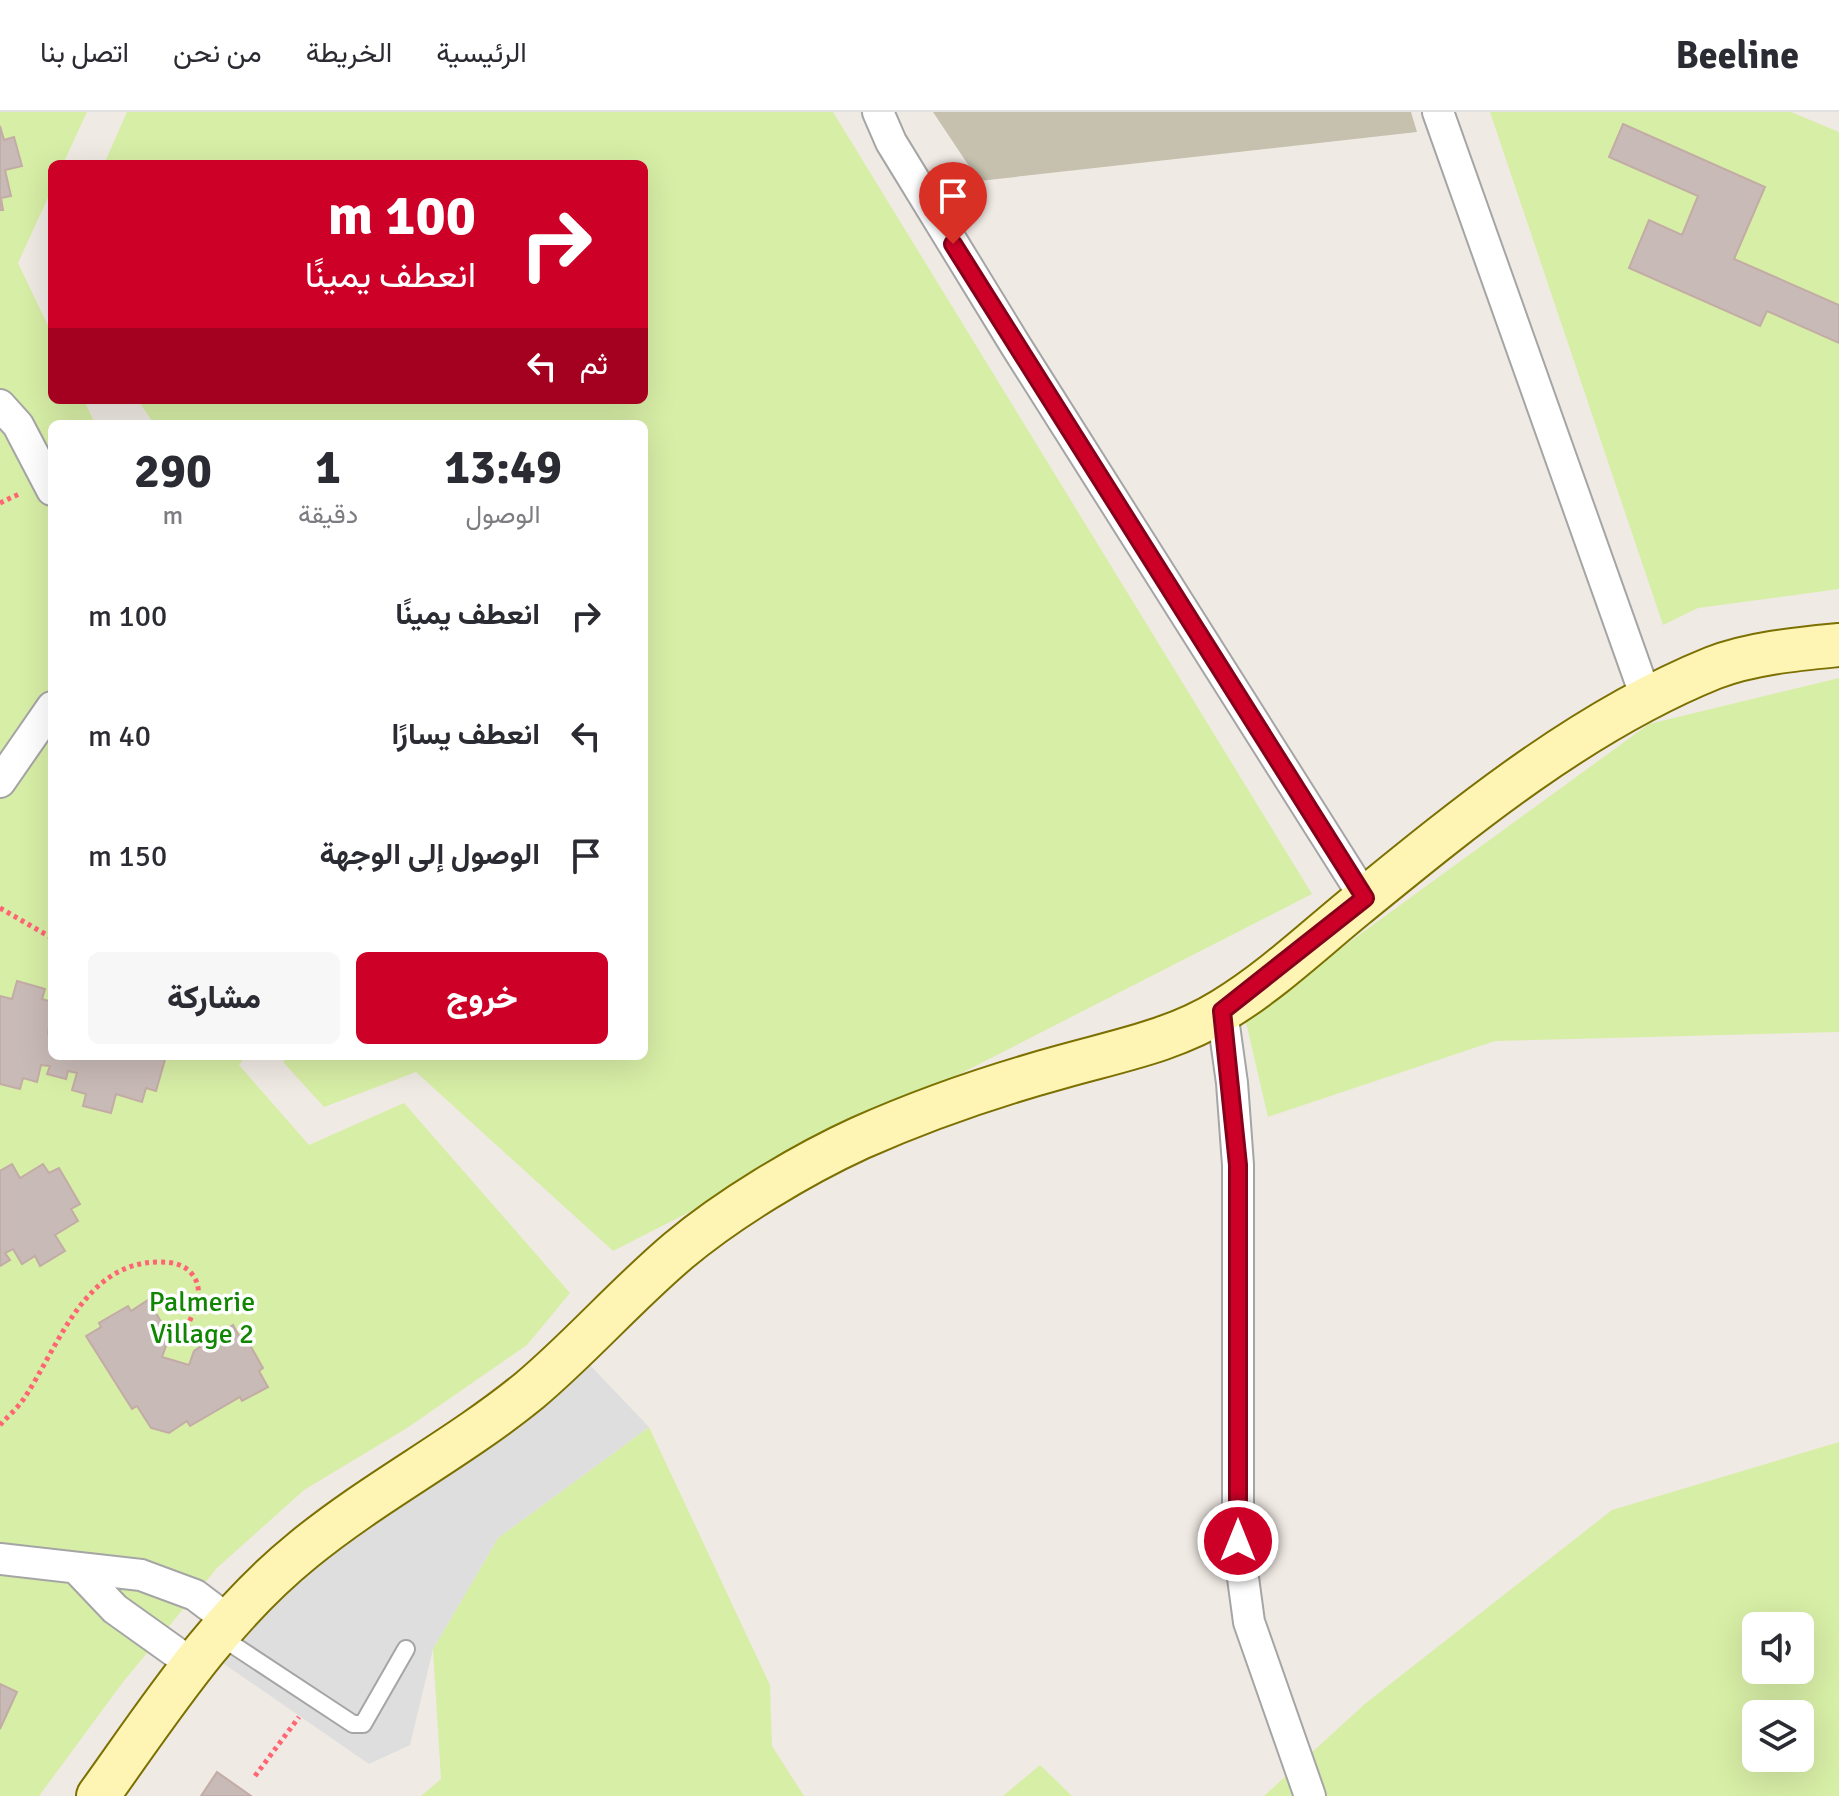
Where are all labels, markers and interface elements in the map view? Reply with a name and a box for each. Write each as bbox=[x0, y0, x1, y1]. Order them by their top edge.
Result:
text: Beeline bbox=[1676, 32, 1799, 79]
text: اتصل بنا bbox=[40, 36, 129, 70]
text: من نحن bbox=[173, 36, 262, 70]
text: الخريطة bbox=[306, 36, 392, 70]
text: الرئيسية bbox=[436, 36, 527, 70]
pin bbox=[919, 162, 987, 244]
icon: arrive bbox=[931, 174, 975, 218]
text: 100 m bbox=[328, 181, 476, 250]
icon: right bbox=[504, 192, 608, 296]
text: انعطف يمينًا bbox=[305, 253, 476, 298]
icon: left bbox=[520, 344, 564, 388]
text: ثم bbox=[580, 346, 608, 383]
text: 1 bbox=[315, 438, 341, 497]
text: 13:49 bbox=[444, 438, 562, 497]
text: 290 bbox=[134, 442, 212, 501]
text: دقيقة bbox=[298, 499, 358, 531]
text: الوصول bbox=[466, 499, 541, 531]
text: m bbox=[163, 500, 183, 532]
icon: right bbox=[564, 594, 608, 638]
text: انعطف يمينًا bbox=[395, 596, 540, 633]
text: 100 m bbox=[88, 598, 167, 635]
icon: left bbox=[564, 714, 608, 758]
text: انعطف يسارًا bbox=[391, 716, 540, 753]
text: 40 m bbox=[88, 718, 151, 755]
icon: arrive bbox=[564, 834, 608, 878]
text: الوصول إلى الوجهة bbox=[319, 836, 540, 873]
text: 150 m bbox=[88, 838, 167, 875]
button: مشاركة bbox=[88, 952, 340, 1044]
button: خروج bbox=[356, 952, 608, 1044]
park label: Palmerie Village 2 bbox=[149, 1285, 255, 1351]
position arrow bbox=[1196, 1499, 1280, 1583]
map controls bbox=[1742, 1612, 1814, 1772]
button: sound bbox=[1742, 1612, 1814, 1684]
button: layers bbox=[1742, 1700, 1814, 1772]

